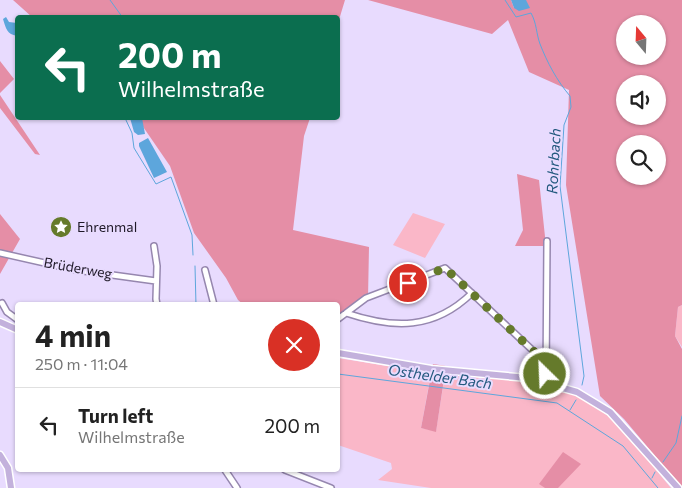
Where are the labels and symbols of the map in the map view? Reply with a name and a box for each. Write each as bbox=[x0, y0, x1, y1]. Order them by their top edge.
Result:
north arrow bbox=[616, 15, 666, 65]
water label: Rohrbach bbox=[542, 128, 564, 194]
place icon: Ehrenmal bbox=[49, 215, 73, 239]
place label: Ehrenmal bbox=[77, 218, 137, 235]
street label: Brüderweg bbox=[42, 253, 114, 282]
pin bbox=[387, 262, 429, 304]
position arrow bbox=[518, 347, 570, 399]
water label: Osthelder Bach bbox=[387, 360, 493, 392]

